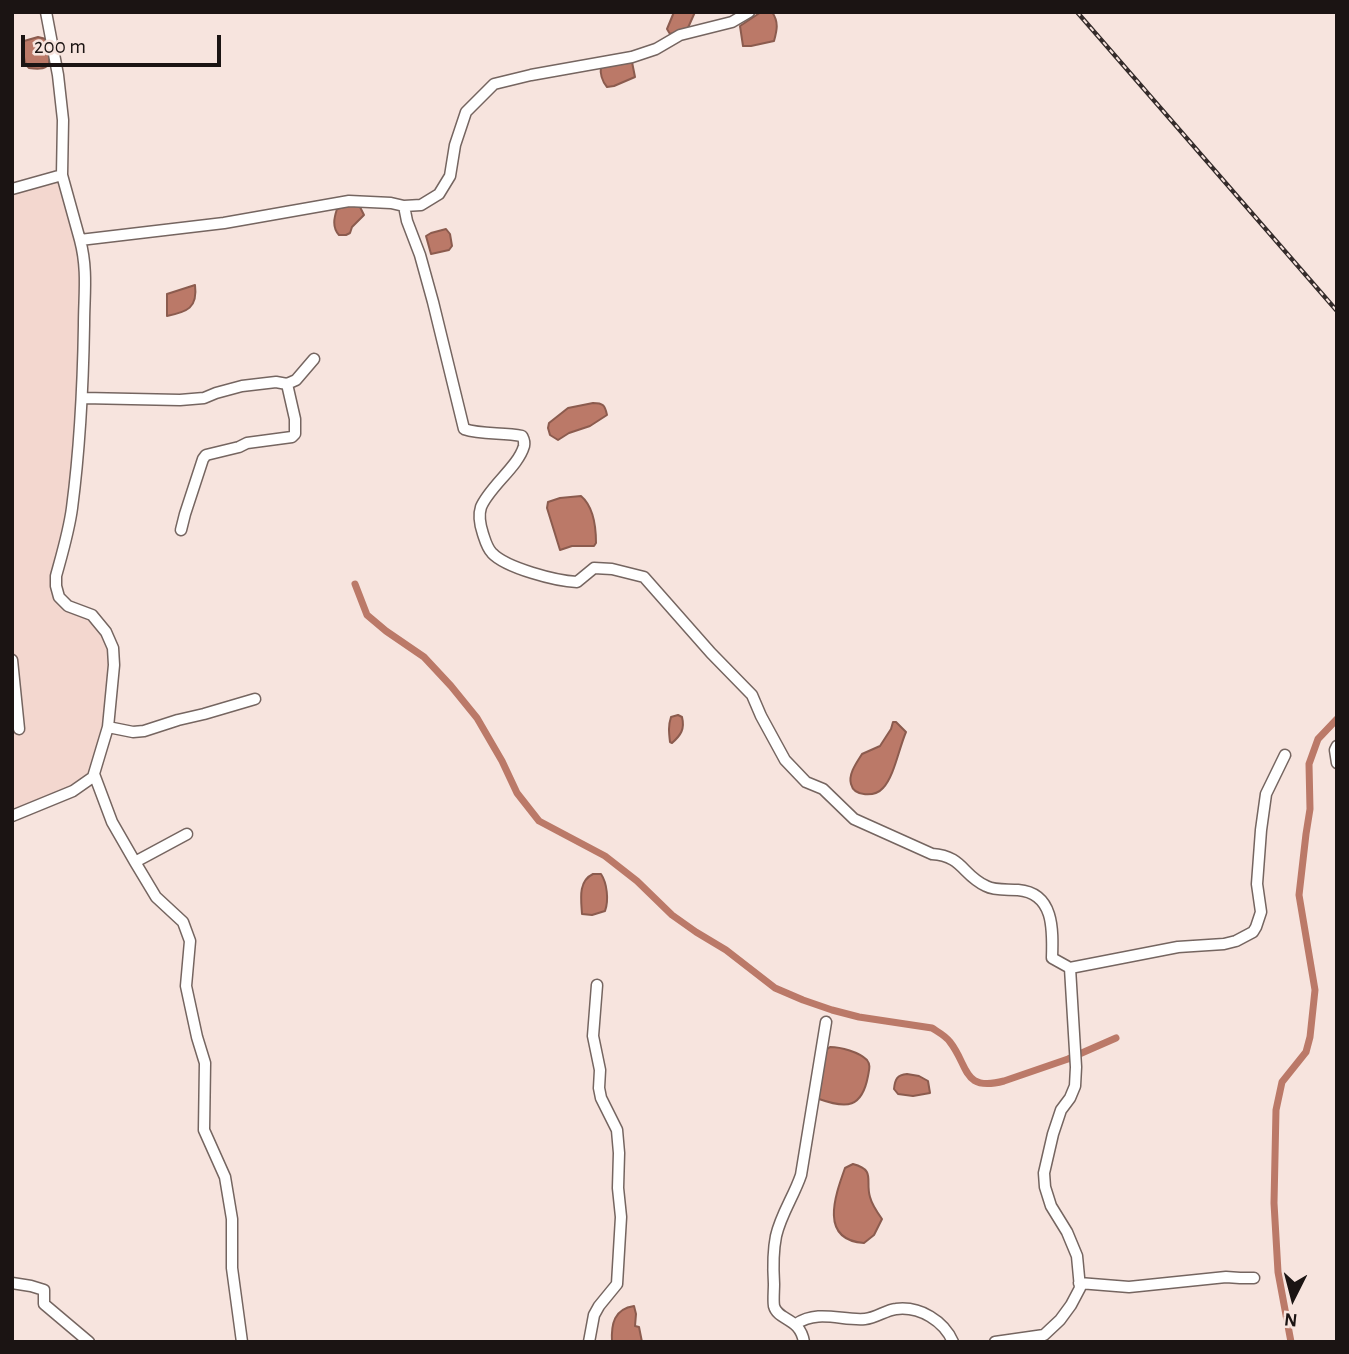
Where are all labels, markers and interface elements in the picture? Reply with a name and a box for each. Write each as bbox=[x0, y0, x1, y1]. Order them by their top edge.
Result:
scale bar bbox=[24, 21, 224, 65]
text: 200 m bbox=[34, 36, 86, 57]
north arrow bbox=[1258, 1263, 1328, 1333]
text: N bbox=[1283, 1309, 1298, 1330]

